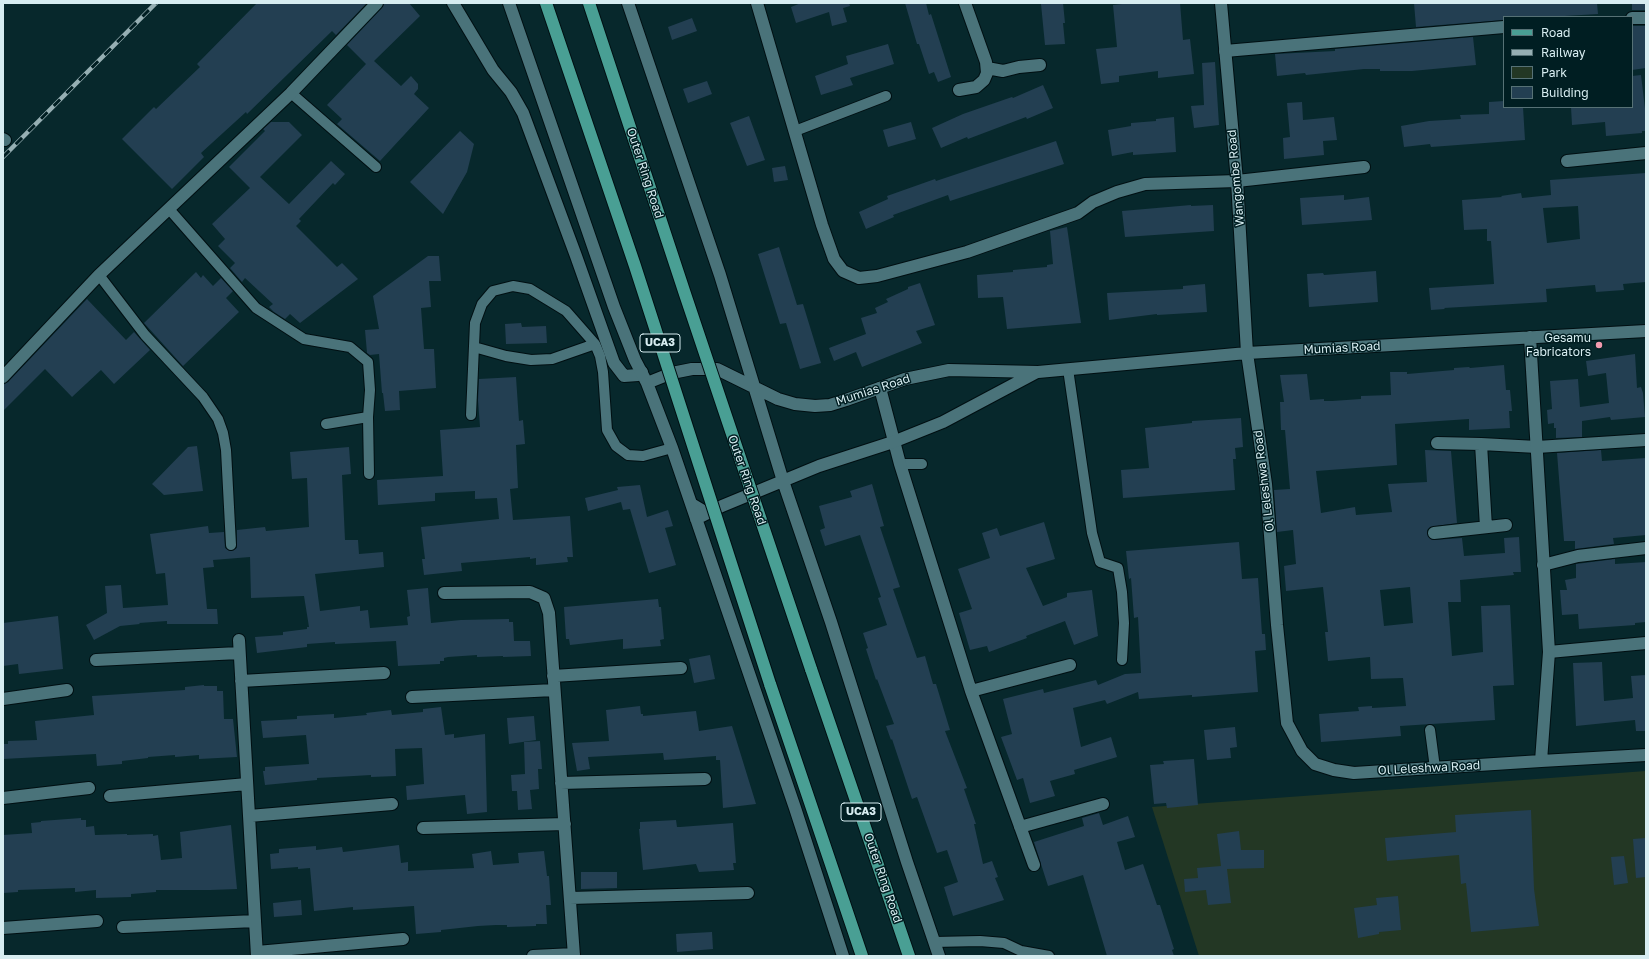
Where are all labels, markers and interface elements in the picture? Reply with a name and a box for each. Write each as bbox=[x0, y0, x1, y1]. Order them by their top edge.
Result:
legend bbox=[1503, 16, 1633, 108]
text: Road bbox=[1541, 25, 1570, 40]
text: Railway bbox=[1541, 45, 1586, 60]
text: Park bbox=[1541, 65, 1567, 80]
text: Building bbox=[1541, 85, 1589, 100]
street label: Outer Ring Road bbox=[624, 126, 666, 220]
street label: Wangombe Road bbox=[1225, 129, 1247, 227]
place label: Gesamu Fabricators bbox=[1526, 331, 1591, 359]
road number: UCA3 bbox=[640, 334, 680, 352]
street label: Mumias Road bbox=[1303, 339, 1381, 357]
marker: Gesamu Fabricators bbox=[1594, 340, 1604, 350]
street label: Mumias Road bbox=[834, 371, 912, 409]
street label: Ol Leleshwa Road bbox=[1251, 429, 1277, 533]
street label: Outer Ring Road bbox=[725, 433, 769, 527]
street label: Ol Leleshwa Road bbox=[1378, 758, 1480, 778]
road number: UCA3 bbox=[841, 803, 881, 821]
street label: Outer Ring Road bbox=[861, 831, 905, 925]

